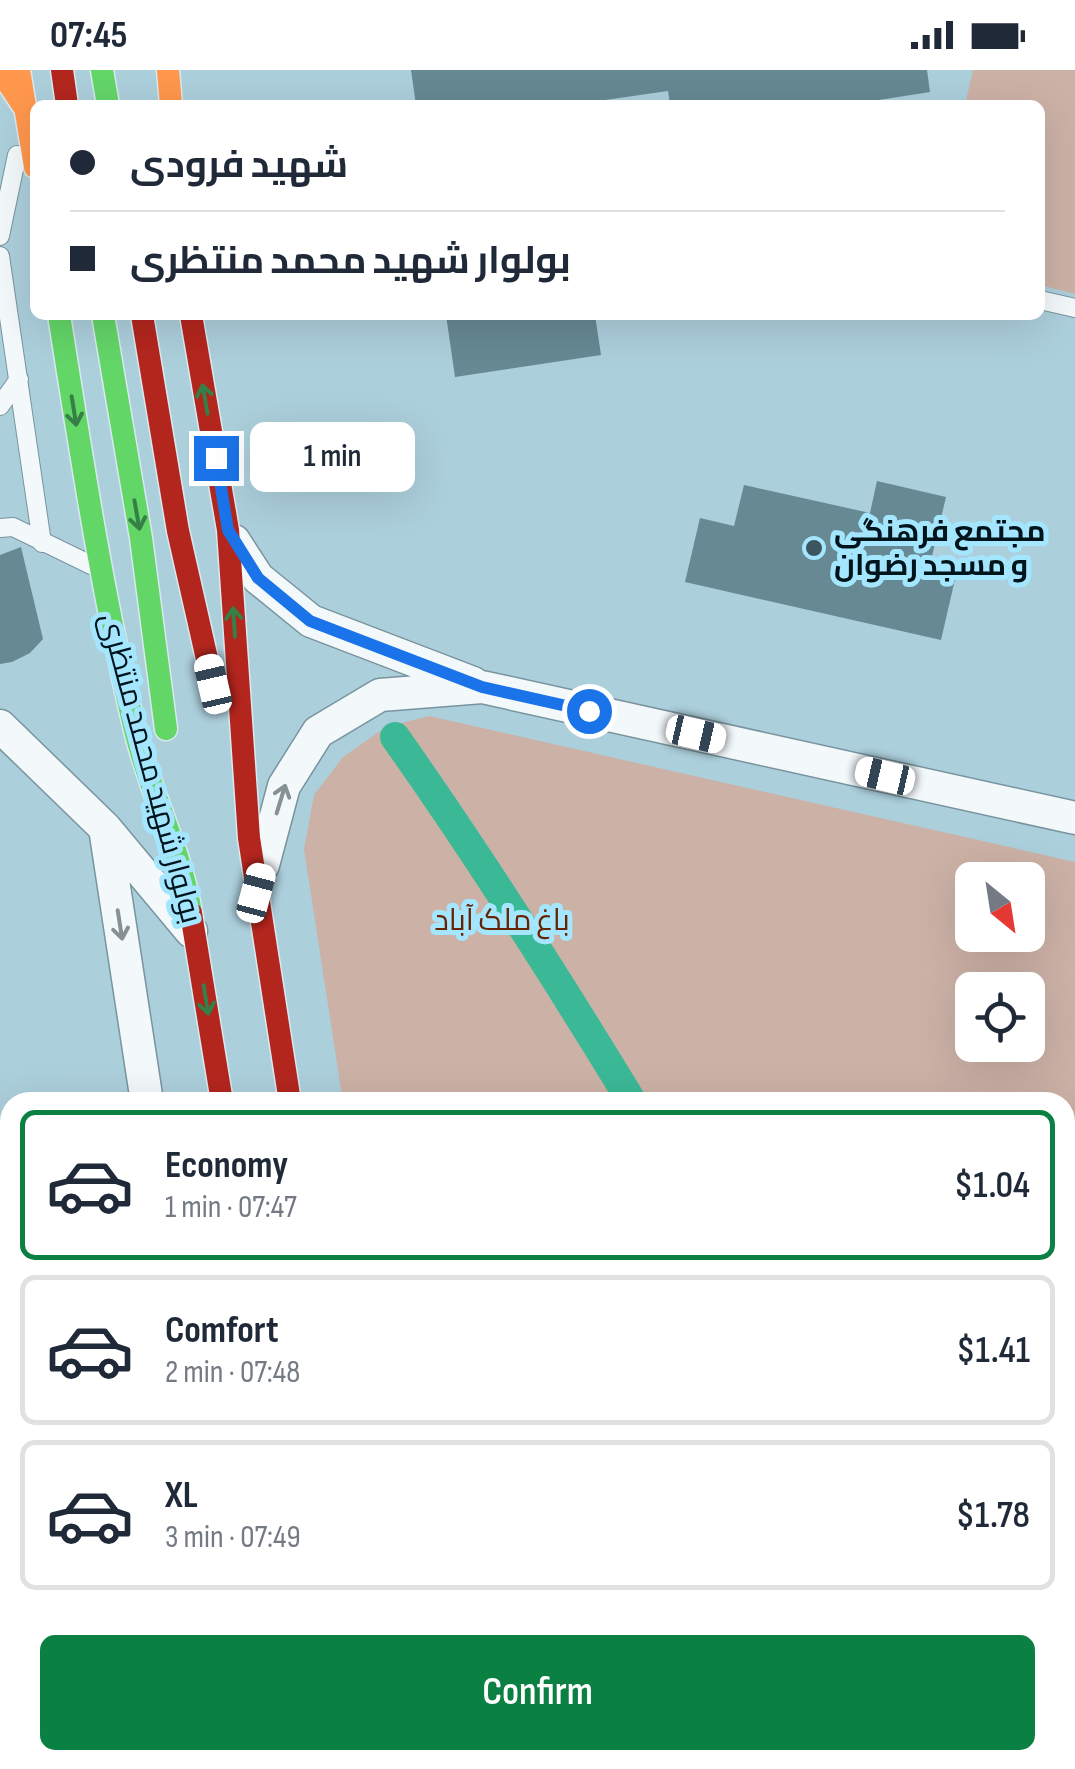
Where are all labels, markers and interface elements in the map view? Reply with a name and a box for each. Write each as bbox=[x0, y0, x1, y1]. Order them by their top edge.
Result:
text: 07:45 bbox=[50, 13, 127, 58]
text: شهید فرودی bbox=[130, 143, 348, 188]
text: بولوار شهید محمد منتظری bbox=[130, 239, 571, 284]
one-way arrow bbox=[195, 383, 214, 416]
one-way arrow bbox=[65, 395, 84, 427]
callout: 1 min bbox=[251, 423, 416, 493]
route end bbox=[194, 436, 239, 481]
text: 1 min bbox=[303, 437, 362, 476]
one-way arrow bbox=[128, 498, 147, 530]
place label: مجتمع فرهنگی و مسجد رضوان bbox=[834, 514, 1046, 584]
marker: مجتمع فرهنگی و مسجد رضوان bbox=[803, 537, 825, 559]
one-way arrow bbox=[224, 606, 243, 638]
street label: بولوار شهید محمد منتظری bbox=[91, 609, 209, 927]
car bbox=[192, 651, 234, 717]
route start bbox=[567, 689, 612, 734]
car bbox=[663, 713, 729, 755]
car bbox=[852, 755, 918, 797]
one-way arrow bbox=[273, 784, 291, 815]
car bbox=[234, 860, 278, 926]
north arrow bbox=[955, 862, 1045, 952]
map controls bbox=[955, 862, 1045, 1062]
park label: باغ ملک آباد bbox=[434, 903, 570, 940]
one-way arrow bbox=[111, 908, 129, 940]
button: locate bbox=[955, 972, 1045, 1062]
one-way arrow bbox=[197, 984, 215, 1016]
icon: car bbox=[45, 1140, 135, 1230]
text: Economy bbox=[165, 1143, 288, 1188]
text: $1.04 bbox=[954, 1163, 1030, 1208]
text: 1 min · 07:47 bbox=[165, 1188, 297, 1227]
icon: car bbox=[45, 1305, 135, 1395]
text: Comfort bbox=[165, 1308, 279, 1353]
text: $1.41 bbox=[956, 1328, 1030, 1373]
text: 2 min · 07:48 bbox=[165, 1353, 300, 1392]
icon: car bbox=[45, 1470, 135, 1560]
text: XL bbox=[165, 1473, 198, 1518]
text: $1.78 bbox=[956, 1493, 1030, 1538]
text: 3 min · 07:49 bbox=[165, 1518, 301, 1557]
button: Confirm bbox=[40, 1635, 1035, 1750]

